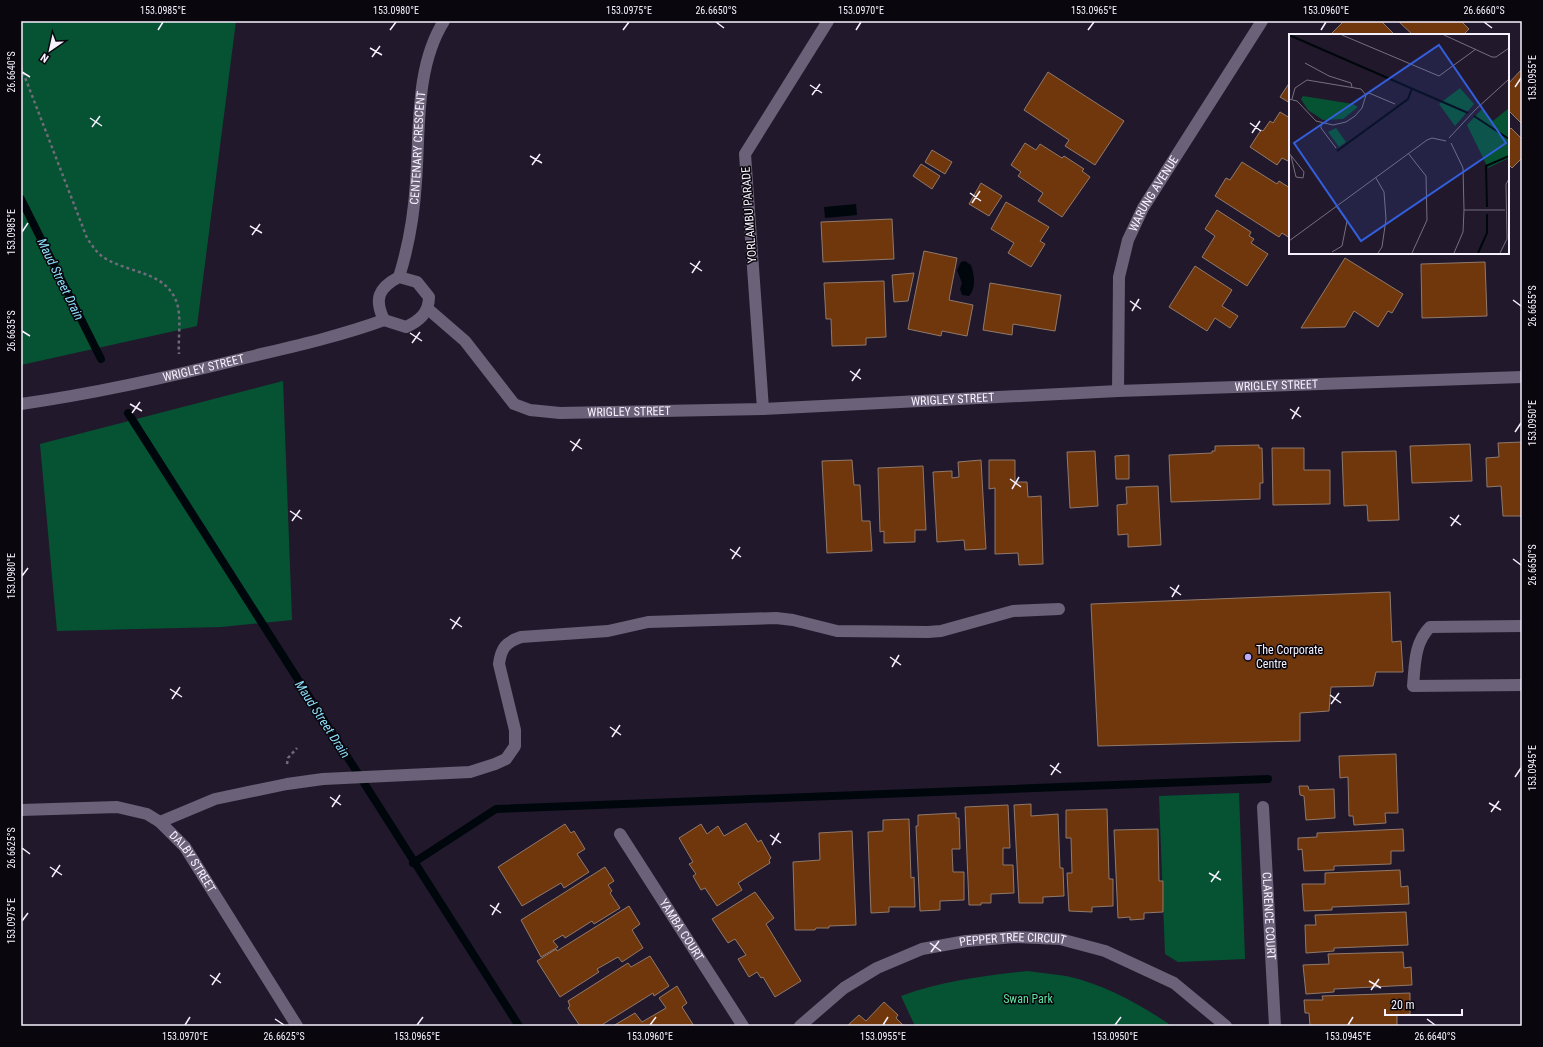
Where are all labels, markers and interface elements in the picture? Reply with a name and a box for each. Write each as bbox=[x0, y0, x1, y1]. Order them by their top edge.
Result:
text: 153.0985°E bbox=[140, 5, 186, 16]
text: 153.0980°E bbox=[373, 5, 419, 16]
text: 153.0975°E bbox=[606, 5, 652, 16]
text: 26.6650°S bbox=[695, 5, 737, 16]
text: 153.0970°E bbox=[838, 5, 884, 16]
text: 153.0965°E bbox=[1071, 5, 1117, 16]
text: 153.0960°E bbox=[1303, 5, 1349, 16]
text: 26.6660°S bbox=[1463, 5, 1505, 16]
north arrow bbox=[30, 30, 70, 70]
inset map bbox=[1289, 34, 1509, 254]
text: N bbox=[38, 50, 51, 65]
text: 26.6640°S bbox=[6, 51, 17, 93]
text: 153.0955°E bbox=[1527, 55, 1538, 101]
street label: CENTENARY CRESCENT bbox=[407, 90, 428, 205]
street label: WARUNG AVENUE bbox=[1126, 153, 1181, 234]
street label: YORLAMBU PARADE bbox=[739, 166, 759, 264]
text: 153.0985°E bbox=[6, 209, 17, 255]
water label: Maud Street Drain bbox=[34, 236, 87, 323]
text: 26.6655°S bbox=[1527, 285, 1538, 327]
text: 26.6635°S bbox=[6, 310, 17, 352]
street label: WRIGLEY STREET bbox=[161, 351, 246, 384]
street label: WRIGLEY STREET bbox=[1234, 377, 1318, 394]
street label: WRIGLEY STREET bbox=[911, 390, 995, 408]
text: 153.0950°E bbox=[1527, 400, 1538, 446]
street label: WRIGLEY STREET bbox=[587, 404, 671, 419]
text: 26.6650°S bbox=[1527, 544, 1538, 586]
text: 153.0980°E bbox=[6, 553, 17, 599]
place label: The Corporate Centre bbox=[1256, 643, 1324, 671]
marker: The Corporate Centre bbox=[1243, 652, 1253, 662]
water label: Maud Street Drain bbox=[292, 678, 353, 761]
text: 153.0945°E bbox=[1527, 745, 1538, 791]
text: 26.6625°S bbox=[6, 827, 17, 869]
street label: DALBY STREET bbox=[166, 828, 219, 895]
street label: CLARENCE COURT bbox=[1260, 872, 1278, 960]
street label: YAMBA COURT bbox=[656, 896, 707, 964]
text: 153.0975°E bbox=[6, 898, 17, 944]
street label: PEPPER TREE CIRCUIT bbox=[958, 930, 1068, 949]
scale bar bbox=[1385, 991, 1462, 1017]
park label: Swan Park bbox=[1003, 992, 1053, 1006]
text: 20 m bbox=[1391, 998, 1415, 1012]
text: 153.0970°E bbox=[162, 1031, 208, 1042]
text: 26.6625°S bbox=[263, 1031, 305, 1042]
text: 153.0965°E bbox=[394, 1031, 440, 1042]
text: 153.0960°E bbox=[627, 1031, 673, 1042]
text: 153.0955°E bbox=[860, 1031, 906, 1042]
text: 153.0950°E bbox=[1092, 1031, 1138, 1042]
text: 153.0945°E bbox=[1325, 1031, 1371, 1042]
text: 26.6640°S bbox=[1414, 1031, 1456, 1042]

